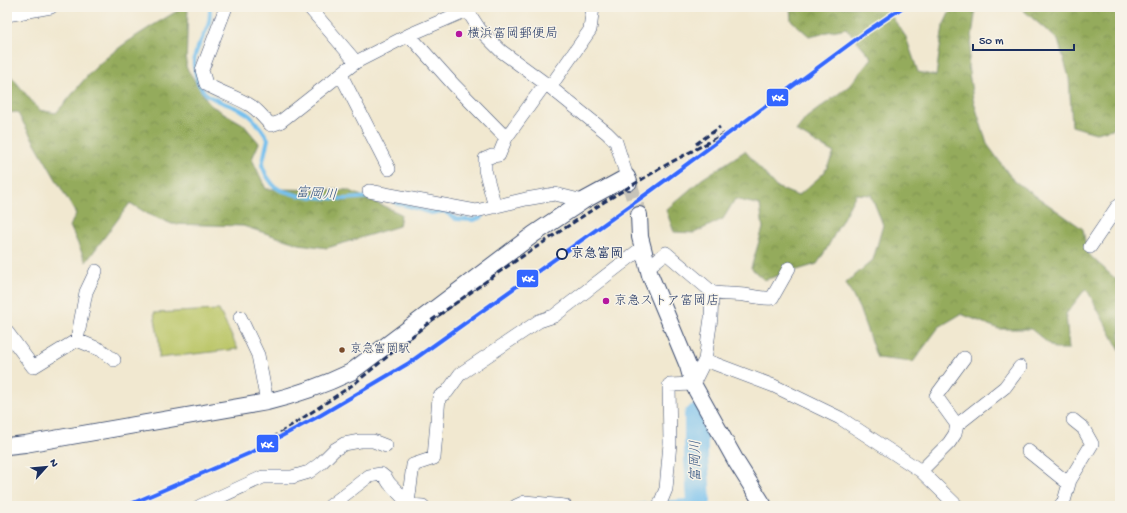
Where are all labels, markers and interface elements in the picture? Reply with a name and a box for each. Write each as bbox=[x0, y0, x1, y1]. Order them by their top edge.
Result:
place label: 横浜富岡郵便局 bbox=[467, 26, 558, 42]
scale bar bbox=[973, 26, 1074, 52]
marker: 横浜富岡郵便局 bbox=[454, 29, 464, 39]
text: 50 m bbox=[979, 35, 1004, 49]
line badge: KK bbox=[766, 88, 789, 107]
text: KK bbox=[771, 93, 786, 105]
water label: 富岡川 bbox=[294, 184, 338, 205]
place label: 京急富岡 bbox=[571, 246, 623, 262]
marker: 京急富岡 bbox=[556, 248, 568, 260]
line badge: KK bbox=[516, 269, 539, 288]
text: KK bbox=[521, 274, 536, 286]
place label: 京急ストア富岡店 bbox=[614, 293, 719, 309]
marker: 京急ストア富岡店 bbox=[601, 296, 611, 306]
place label: 京急富岡駅 bbox=[350, 342, 410, 357]
marker: 京急富岡駅 bbox=[337, 345, 347, 355]
line badge: KK bbox=[256, 434, 279, 453]
text: KK bbox=[260, 440, 275, 452]
water label: 富岡川 bbox=[687, 440, 706, 482]
north arrow bbox=[26, 447, 66, 487]
text: N bbox=[46, 457, 60, 469]

